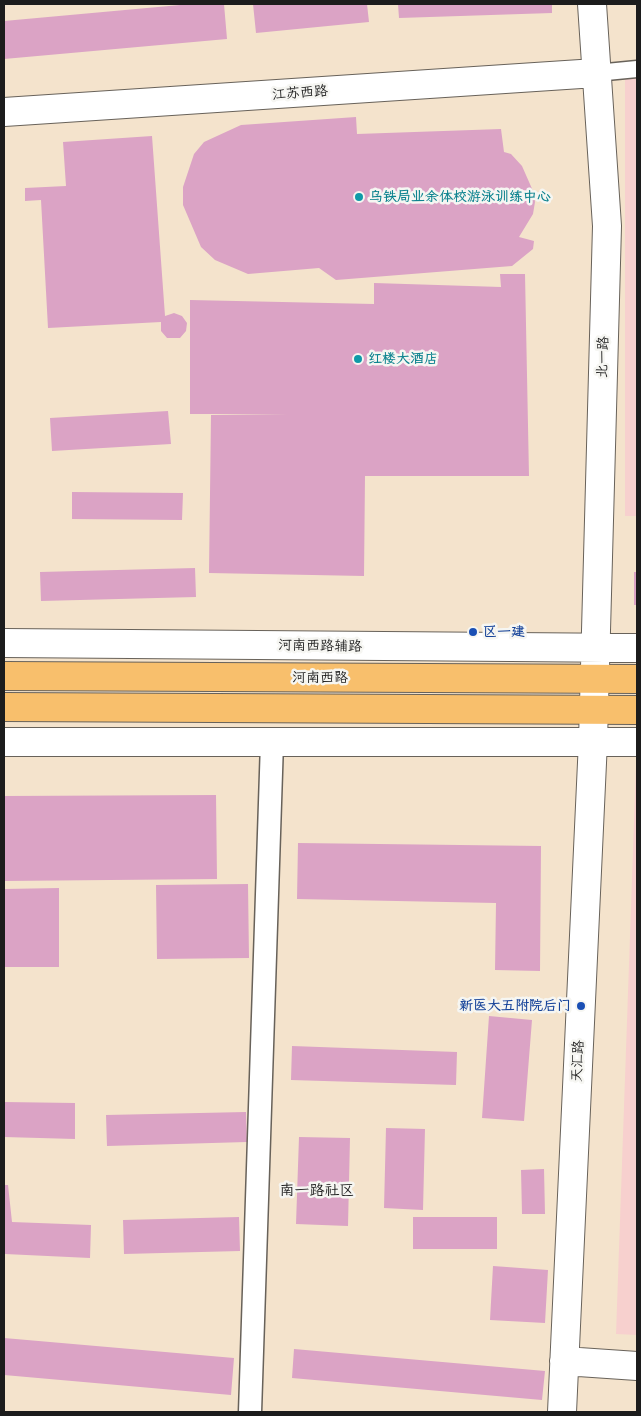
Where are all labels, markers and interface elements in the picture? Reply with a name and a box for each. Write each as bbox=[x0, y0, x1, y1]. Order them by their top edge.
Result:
street label: 江苏西路 bbox=[271, 83, 329, 103]
place label: 乌铁局业余体校游泳训练中心 bbox=[369, 189, 551, 205]
marker: 乌铁局业余体校游泳训练中心 bbox=[353, 191, 365, 203]
street label: 北一路 bbox=[594, 336, 612, 378]
place label: 红楼大酒店 bbox=[368, 351, 438, 367]
marker: 红楼大酒店 bbox=[352, 353, 364, 365]
place label: 区一建 bbox=[483, 624, 525, 640]
marker: 区一建 bbox=[467, 626, 479, 638]
street label: 河南西路辅路 bbox=[278, 637, 362, 655]
street label: 河南西路 bbox=[292, 670, 348, 686]
place label: 新医大五附院后门 bbox=[459, 998, 571, 1014]
marker: 新医大五附院后门 bbox=[575, 1000, 587, 1012]
street label: 天汇路 bbox=[569, 1040, 587, 1082]
district label: 南一路社区 bbox=[280, 1182, 354, 1200]

